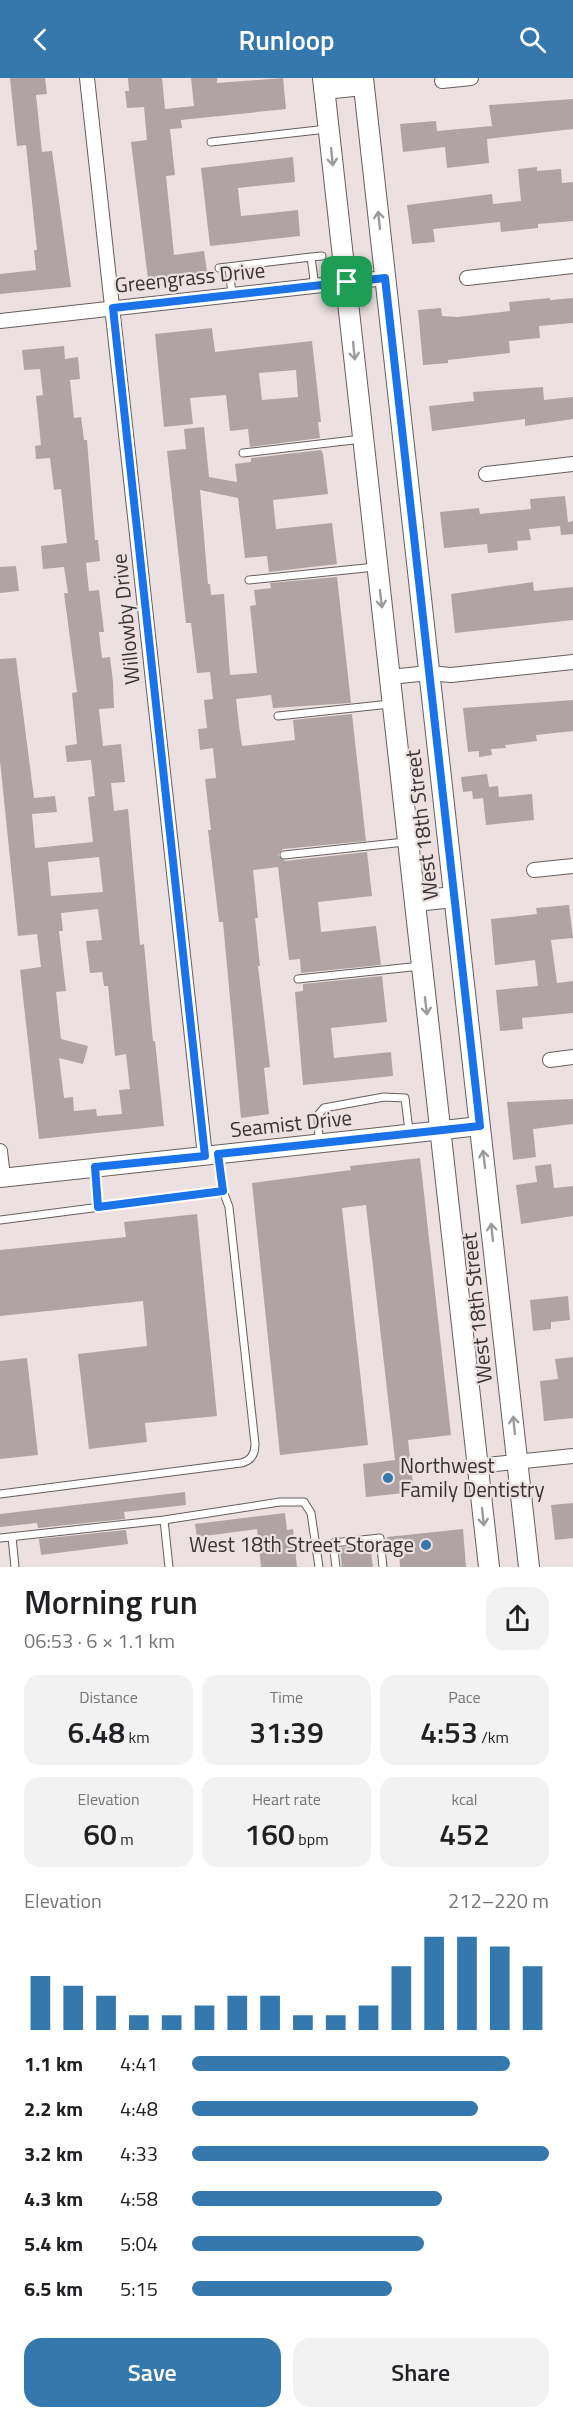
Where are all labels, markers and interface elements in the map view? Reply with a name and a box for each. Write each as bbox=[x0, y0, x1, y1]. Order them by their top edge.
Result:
text: Runloop bbox=[238, 19, 335, 60]
icon: back bbox=[24, 23, 57, 56]
icon: search bbox=[516, 23, 549, 56]
one-way arrow bbox=[327, 147, 338, 166]
one-way arrow bbox=[373, 211, 384, 231]
street label: Greengrass Drive bbox=[113, 253, 267, 301]
pin bbox=[321, 256, 372, 307]
icon: arrive bbox=[330, 265, 363, 298]
one-way arrow bbox=[349, 340, 360, 360]
street label: Willowby Drive bbox=[102, 552, 148, 686]
one-way arrow bbox=[376, 588, 387, 608]
street label: West 18th Street bbox=[396, 747, 446, 902]
one-way arrow bbox=[421, 996, 432, 1016]
street label: Seamist Drive bbox=[228, 1101, 353, 1145]
one-way arrow bbox=[478, 1150, 489, 1169]
one-way arrow bbox=[486, 1222, 497, 1242]
street label: West 18th Street bbox=[452, 1230, 500, 1385]
one-way arrow bbox=[508, 1416, 519, 1436]
place label: Northwest Family Dentistry bbox=[400, 1449, 545, 1505]
marker: Northwest Family Dentistry bbox=[381, 1471, 395, 1485]
one-way arrow bbox=[478, 1506, 489, 1526]
place label: West 18th Street Storage bbox=[189, 1528, 414, 1560]
marker: West 18th Street Storage bbox=[419, 1538, 433, 1552]
text: Morning run bbox=[24, 1577, 198, 1627]
button: share bbox=[486, 1587, 549, 1650]
text: 06:53 · 6 × 1.1 km bbox=[24, 1625, 175, 1656]
text: Distance bbox=[79, 1685, 138, 1709]
text: Time bbox=[270, 1685, 303, 1709]
text: Pace bbox=[448, 1685, 481, 1709]
text: 6.48 bbox=[67, 1709, 125, 1755]
text: 31:39 bbox=[249, 1709, 324, 1755]
text: 4:53 bbox=[420, 1709, 478, 1755]
text: km bbox=[125, 1725, 150, 1749]
text: /km bbox=[478, 1725, 509, 1749]
text: Elevation bbox=[77, 1787, 140, 1811]
text: Heart rate bbox=[252, 1787, 321, 1811]
text: kcal bbox=[451, 1787, 478, 1811]
text: 60 bbox=[83, 1811, 117, 1857]
text: 160 bbox=[244, 1811, 295, 1857]
text: 452 bbox=[439, 1811, 490, 1857]
text: m bbox=[117, 1827, 134, 1851]
text: bpm bbox=[295, 1827, 329, 1851]
text: Elevation bbox=[24, 1885, 102, 1916]
text: 212–220 m bbox=[448, 1885, 549, 1916]
text: 1.1 km bbox=[24, 2048, 83, 2079]
text: 4:41 bbox=[120, 2048, 158, 2079]
text: 2.2 km bbox=[24, 2093, 83, 2124]
text: 4:48 bbox=[120, 2093, 158, 2124]
text: 3.2 km bbox=[24, 2138, 83, 2169]
text: 4:33 bbox=[120, 2138, 158, 2169]
text: 4.3 km bbox=[24, 2183, 83, 2214]
text: 4:58 bbox=[120, 2183, 158, 2214]
text: 5.4 km bbox=[24, 2228, 83, 2259]
text: 5:04 bbox=[120, 2228, 158, 2259]
text: 6.5 km bbox=[24, 2273, 83, 2304]
text: 5:15 bbox=[120, 2273, 158, 2304]
button: Save bbox=[24, 2338, 281, 2407]
button: Share bbox=[293, 2338, 549, 2407]

